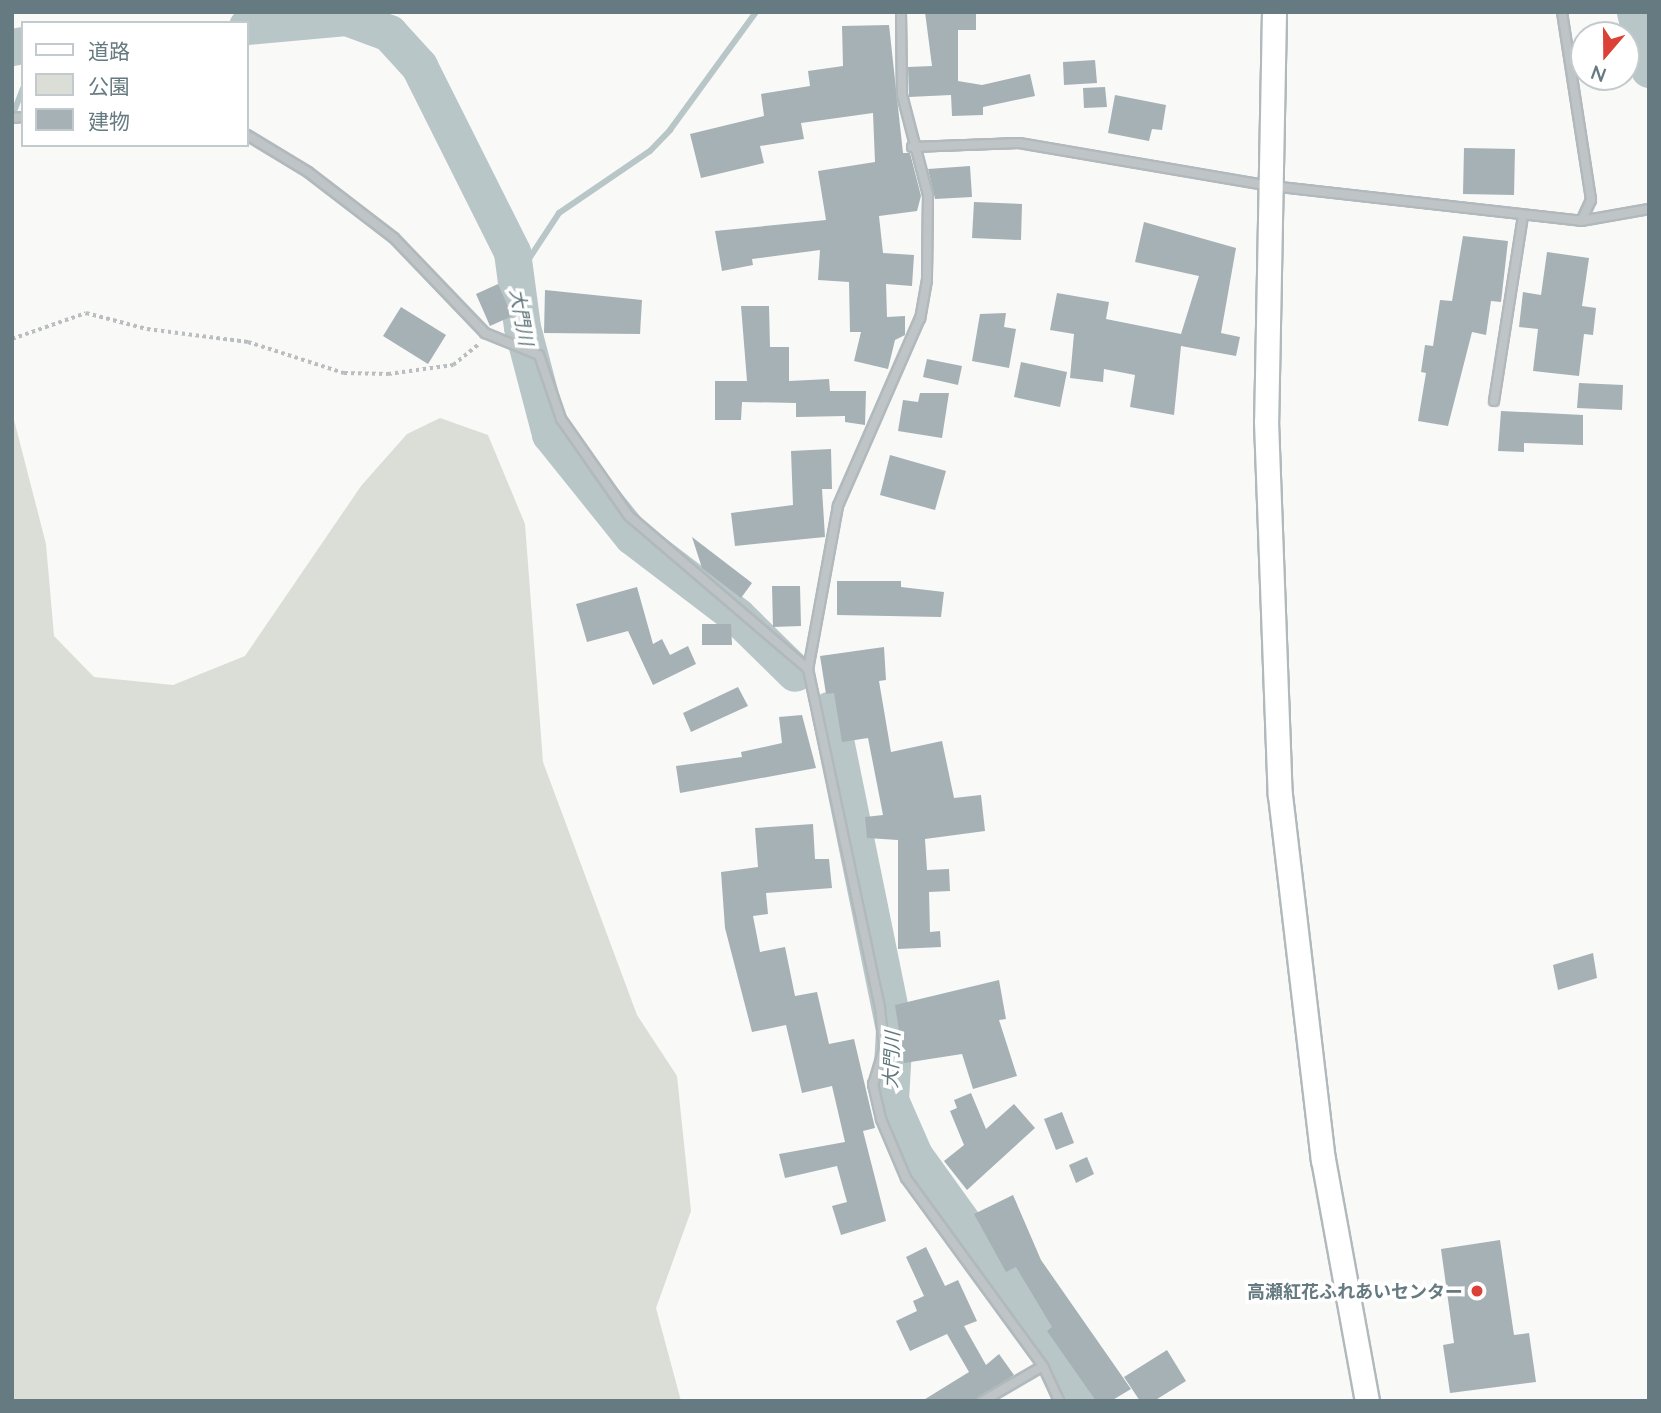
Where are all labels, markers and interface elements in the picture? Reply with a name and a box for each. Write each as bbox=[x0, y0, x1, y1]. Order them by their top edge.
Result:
legend bbox=[21, 21, 248, 147]
north arrow bbox=[1570, 21, 1640, 91]
text: 道路 bbox=[88, 38, 130, 63]
text: N bbox=[1588, 61, 1609, 88]
text: 公園 bbox=[88, 73, 130, 98]
text: 建物 bbox=[88, 108, 130, 133]
water label: 大門川 bbox=[506, 287, 538, 347]
water label: 大門川 bbox=[879, 1031, 903, 1089]
place label: 高瀬紅花ふれあいセンター bbox=[1247, 1280, 1463, 1302]
marker: 高瀬紅花ふれあいセンター bbox=[1469, 1283, 1485, 1299]

